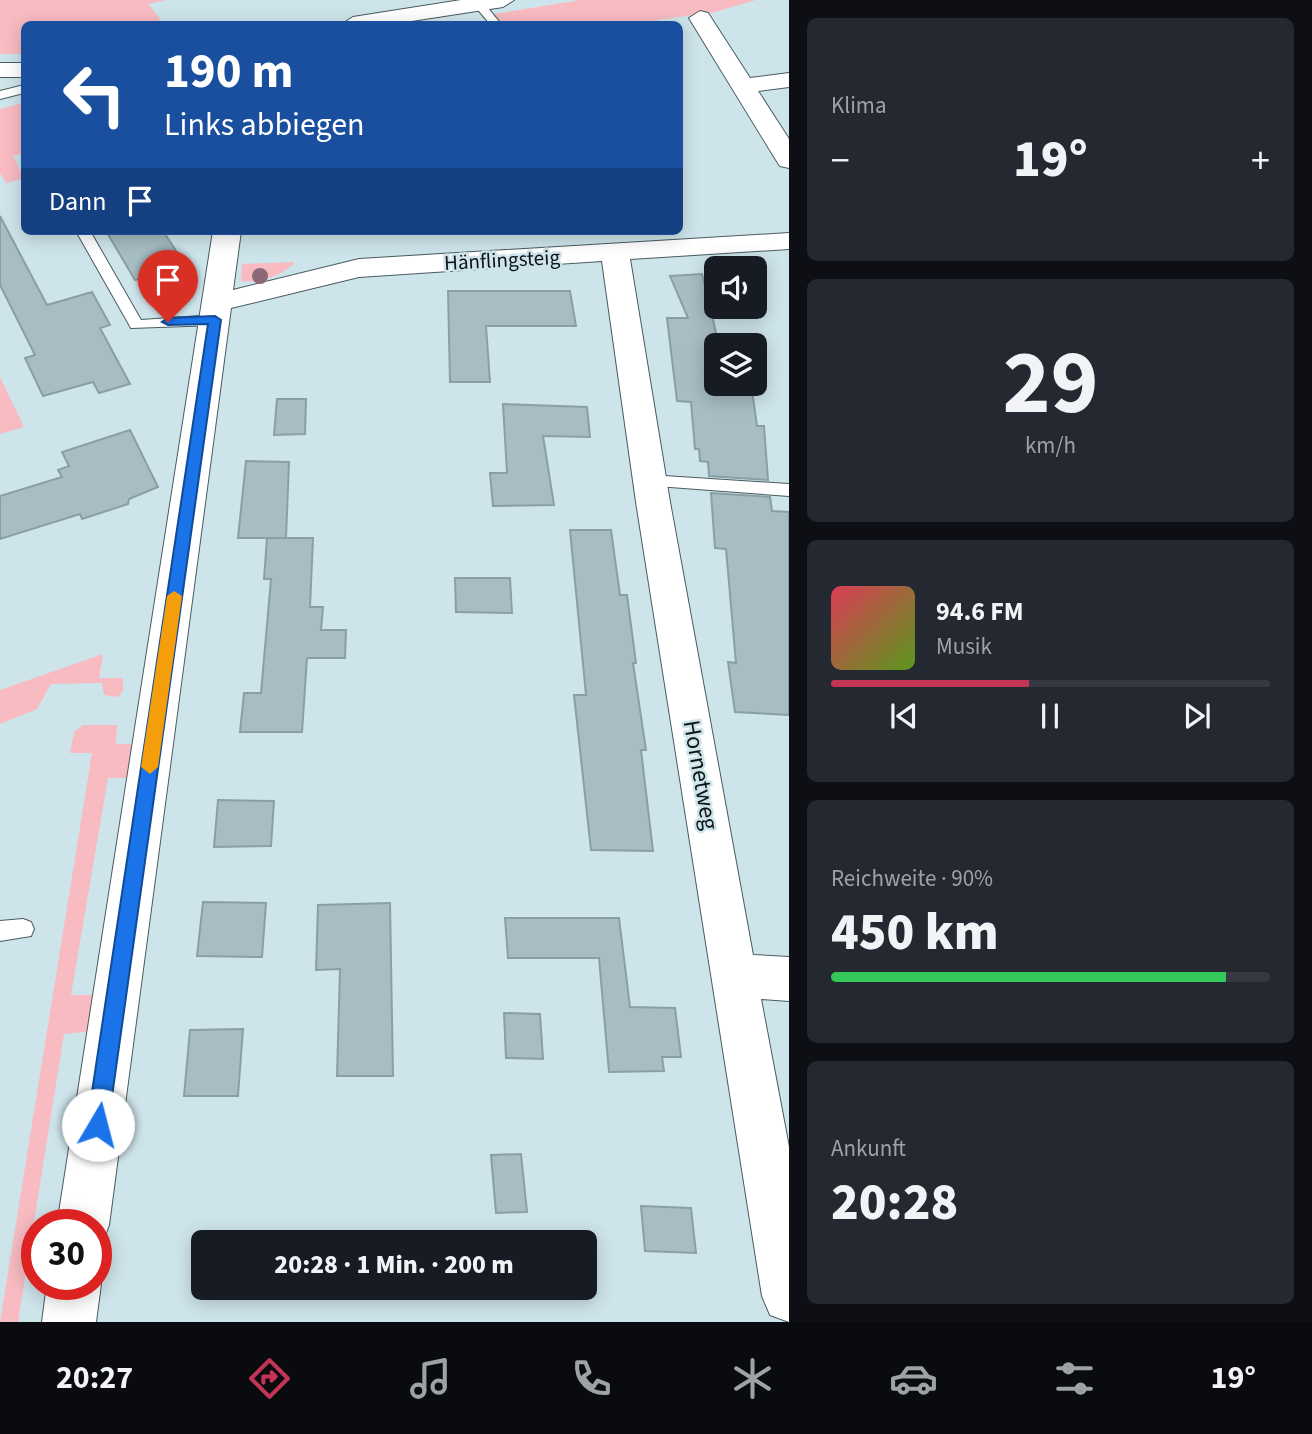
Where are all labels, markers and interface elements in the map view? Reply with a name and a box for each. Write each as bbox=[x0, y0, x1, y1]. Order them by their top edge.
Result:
text: 190 m bbox=[164, 37, 293, 107]
icon: left bbox=[49, 49, 140, 140]
text: Klima bbox=[831, 89, 887, 122]
text: Links abbiegen bbox=[164, 102, 365, 148]
text: 19° bbox=[1013, 123, 1088, 197]
text: − bbox=[831, 134, 850, 188]
text: + bbox=[1251, 134, 1270, 188]
icon: arrive bbox=[121, 182, 159, 220]
text: Dann bbox=[49, 183, 107, 220]
street label: Hänflingsteig bbox=[443, 242, 561, 278]
pin bbox=[138, 250, 198, 322]
map controls bbox=[704, 256, 767, 396]
button: sound bbox=[704, 256, 767, 319]
icon: arrive bbox=[149, 261, 187, 299]
text: 29 bbox=[1002, 319, 1099, 448]
button: layers bbox=[704, 333, 767, 396]
text: km/h bbox=[1025, 429, 1076, 462]
text: 94.6 FM bbox=[936, 593, 1024, 630]
text: Musik bbox=[936, 630, 992, 663]
icon: previous bbox=[885, 697, 923, 735]
icon: pause bbox=[1031, 697, 1069, 735]
icon: next bbox=[1178, 697, 1216, 735]
street label: Hornetweg bbox=[674, 717, 727, 833]
text: Reichweite · 90% bbox=[831, 862, 993, 895]
text: 450 km bbox=[831, 896, 999, 970]
position arrow bbox=[61, 1088, 135, 1162]
text: Ankunft bbox=[831, 1132, 906, 1165]
text: 20:28 bbox=[831, 1166, 958, 1240]
speed limit sign: 30 bbox=[21, 1209, 112, 1300]
text: 20:28 · 1 Min. · 200 m bbox=[274, 1246, 514, 1283]
icon: directions bbox=[245, 1354, 294, 1403]
icon: music bbox=[406, 1354, 455, 1403]
icon: phone bbox=[567, 1354, 616, 1403]
icon: climate bbox=[728, 1354, 777, 1403]
icon: car bbox=[889, 1354, 938, 1403]
icon: filters bbox=[1050, 1354, 1099, 1403]
text: 20:27 bbox=[56, 1355, 133, 1401]
text: 19° bbox=[1210, 1355, 1256, 1401]

